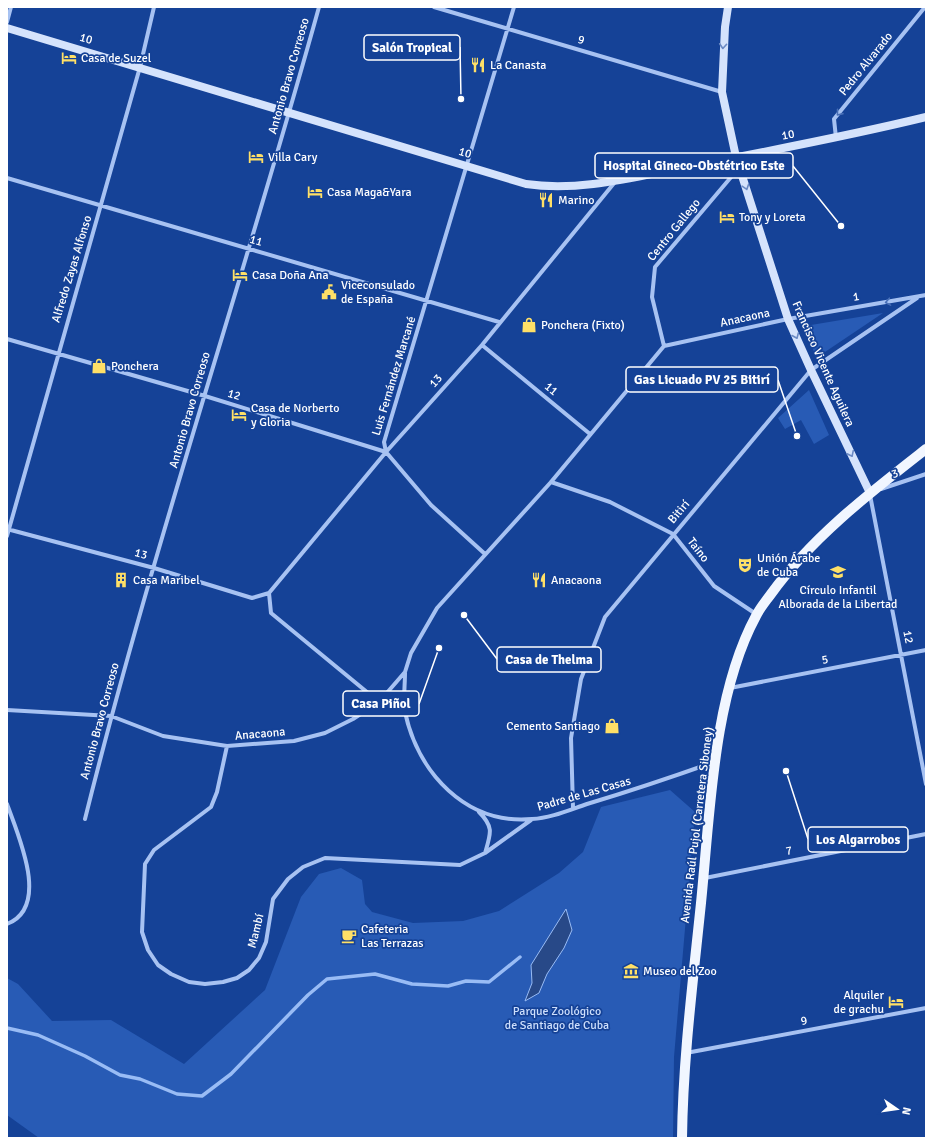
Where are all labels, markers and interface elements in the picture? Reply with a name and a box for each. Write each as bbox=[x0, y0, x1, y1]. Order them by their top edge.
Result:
street label: Antonio Bravo Correoso bbox=[265, 16, 313, 136]
street label: Pedro Alvarado bbox=[836, 29, 896, 99]
street label: 10 bbox=[78, 30, 94, 48]
street label: 9 bbox=[576, 32, 586, 48]
callout: Salón Tropical bbox=[364, 35, 460, 60]
text: Salón Tropical bbox=[372, 40, 452, 56]
one-way arrow bbox=[719, 43, 728, 49]
hotel icon: Casa de Suzel bbox=[60, 49, 78, 67]
place label: Casa de Suzel bbox=[81, 51, 152, 66]
restaurant icon: La Canasta bbox=[469, 56, 487, 74]
place label: La Canasta bbox=[490, 58, 546, 73]
one-way arrow bbox=[836, 109, 843, 116]
street label: 10 bbox=[780, 126, 796, 144]
street label: 10 bbox=[457, 144, 473, 162]
hotel icon: Villa Cary bbox=[247, 148, 265, 166]
place label: Villa Cary bbox=[268, 150, 318, 165]
callout: Hospital Gineco-Obstétrico Este bbox=[595, 153, 793, 178]
text: Hospital Gineco-Obstétrico Este bbox=[603, 158, 785, 174]
hotel icon: Casa Maga&Yara bbox=[306, 183, 324, 201]
one-way arrow bbox=[741, 183, 749, 190]
place label: Casa Maga&Yara bbox=[327, 185, 412, 200]
restaurant icon: Marino bbox=[537, 191, 555, 209]
place label: Marino bbox=[558, 193, 594, 208]
street label: Centro Gallego bbox=[644, 196, 704, 264]
hotel icon: Tony y Loreta bbox=[718, 208, 736, 226]
place label: Tony y Loreta bbox=[739, 210, 806, 225]
street label: Alfredo Zayas Alfonso bbox=[49, 214, 95, 324]
street label: 11 bbox=[248, 232, 264, 250]
hotel icon: Casa Doña Ana bbox=[231, 266, 249, 284]
place label: Casa Doña Ana bbox=[252, 268, 328, 283]
place label: Viceconsulado de España bbox=[341, 278, 415, 307]
public building icon: Viceconsulado de España bbox=[320, 283, 338, 301]
street label: 1 bbox=[852, 289, 860, 305]
one-way arrow bbox=[885, 297, 891, 306]
street label: Francisco Vicente Aguilera bbox=[789, 299, 857, 429]
street label: Anacaona bbox=[719, 305, 771, 331]
street label: Luis Fernández Marcané bbox=[369, 315, 419, 437]
shop icon: Ponchera (Fixto) bbox=[520, 316, 538, 334]
place label: Ponchera (Fixto) bbox=[541, 318, 625, 333]
one-way arrow bbox=[791, 332, 799, 340]
street label: Antonio Bravo Correoso bbox=[166, 350, 214, 470]
shop icon: Ponchera bbox=[90, 357, 108, 375]
place label: Ponchera bbox=[111, 359, 159, 374]
callout: Gas Licuado PV 25 Bitirí bbox=[626, 367, 778, 392]
street label: 13 bbox=[426, 371, 446, 391]
text: Gas Licuado PV 25 Bitirí bbox=[634, 372, 770, 388]
street label: 11 bbox=[541, 379, 561, 399]
street label: 12 bbox=[226, 386, 242, 404]
place label: Casa de Norberto y Gloria bbox=[251, 401, 339, 430]
hotel icon: Casa de Norberto y Gloria bbox=[230, 406, 248, 424]
one-way arrow bbox=[846, 450, 854, 457]
street label: 3 bbox=[889, 466, 901, 482]
street label: Bitirí bbox=[665, 497, 694, 527]
street label: Taíno bbox=[684, 535, 712, 565]
street label: 13 bbox=[133, 545, 149, 563]
place label: Unión Árabe de Cuba bbox=[757, 551, 820, 580]
theatre icon: Unión Árabe de Cuba bbox=[736, 556, 754, 574]
school or university icon: Círculo Infantil Alborada de la Libertad bbox=[829, 563, 847, 581]
building icon: Casa Maribel bbox=[112, 571, 130, 589]
restaurant icon: Anacaona bbox=[530, 571, 548, 589]
place label: Casa Maribel bbox=[133, 573, 200, 588]
place label: Anacaona bbox=[551, 573, 601, 588]
place label: Círculo Infantil Alborada de la Libertad bbox=[779, 583, 897, 612]
street label: 12 bbox=[899, 629, 917, 645]
callout: Casa de Thelma bbox=[497, 647, 601, 672]
text: Casa de Thelma bbox=[505, 652, 593, 668]
street label: 5 bbox=[820, 652, 830, 668]
street label: Antonio Bravo Correoso bbox=[77, 661, 123, 781]
callout: Casa Piñol bbox=[343, 691, 419, 716]
text: Casa Piñol bbox=[351, 696, 411, 712]
shop icon: Cemento Santiago bbox=[603, 717, 621, 735]
place label: Cemento Santiago bbox=[506, 719, 600, 734]
street label: Anacaona bbox=[234, 724, 286, 744]
street label: Avenida Raúl Pujol (Carretera Siboney) bbox=[678, 726, 716, 924]
street label: Padre de Las Casas bbox=[535, 773, 633, 815]
callout: Los Algarrobos bbox=[808, 827, 908, 852]
text: Los Algarrobos bbox=[816, 832, 900, 848]
street label: 7 bbox=[784, 843, 794, 859]
street label: Mambí bbox=[244, 912, 268, 950]
place label: Cafeteria Las Terrazas bbox=[361, 922, 424, 951]
cafe icon: Cafeteria Las Terrazas bbox=[340, 927, 358, 945]
museum icon: Museo del Zoo bbox=[622, 962, 640, 980]
place label: Museo del Zoo bbox=[643, 964, 717, 979]
place label: Alquiler de grachu bbox=[834, 988, 885, 1017]
hotel icon: Alquiler de grachu bbox=[887, 993, 905, 1011]
park label: Parque Zoológico de Santiago de Cuba bbox=[505, 1004, 609, 1033]
street label: 9 bbox=[799, 1013, 809, 1029]
north arrow bbox=[877, 1089, 917, 1129]
text: N bbox=[899, 1106, 913, 1116]

